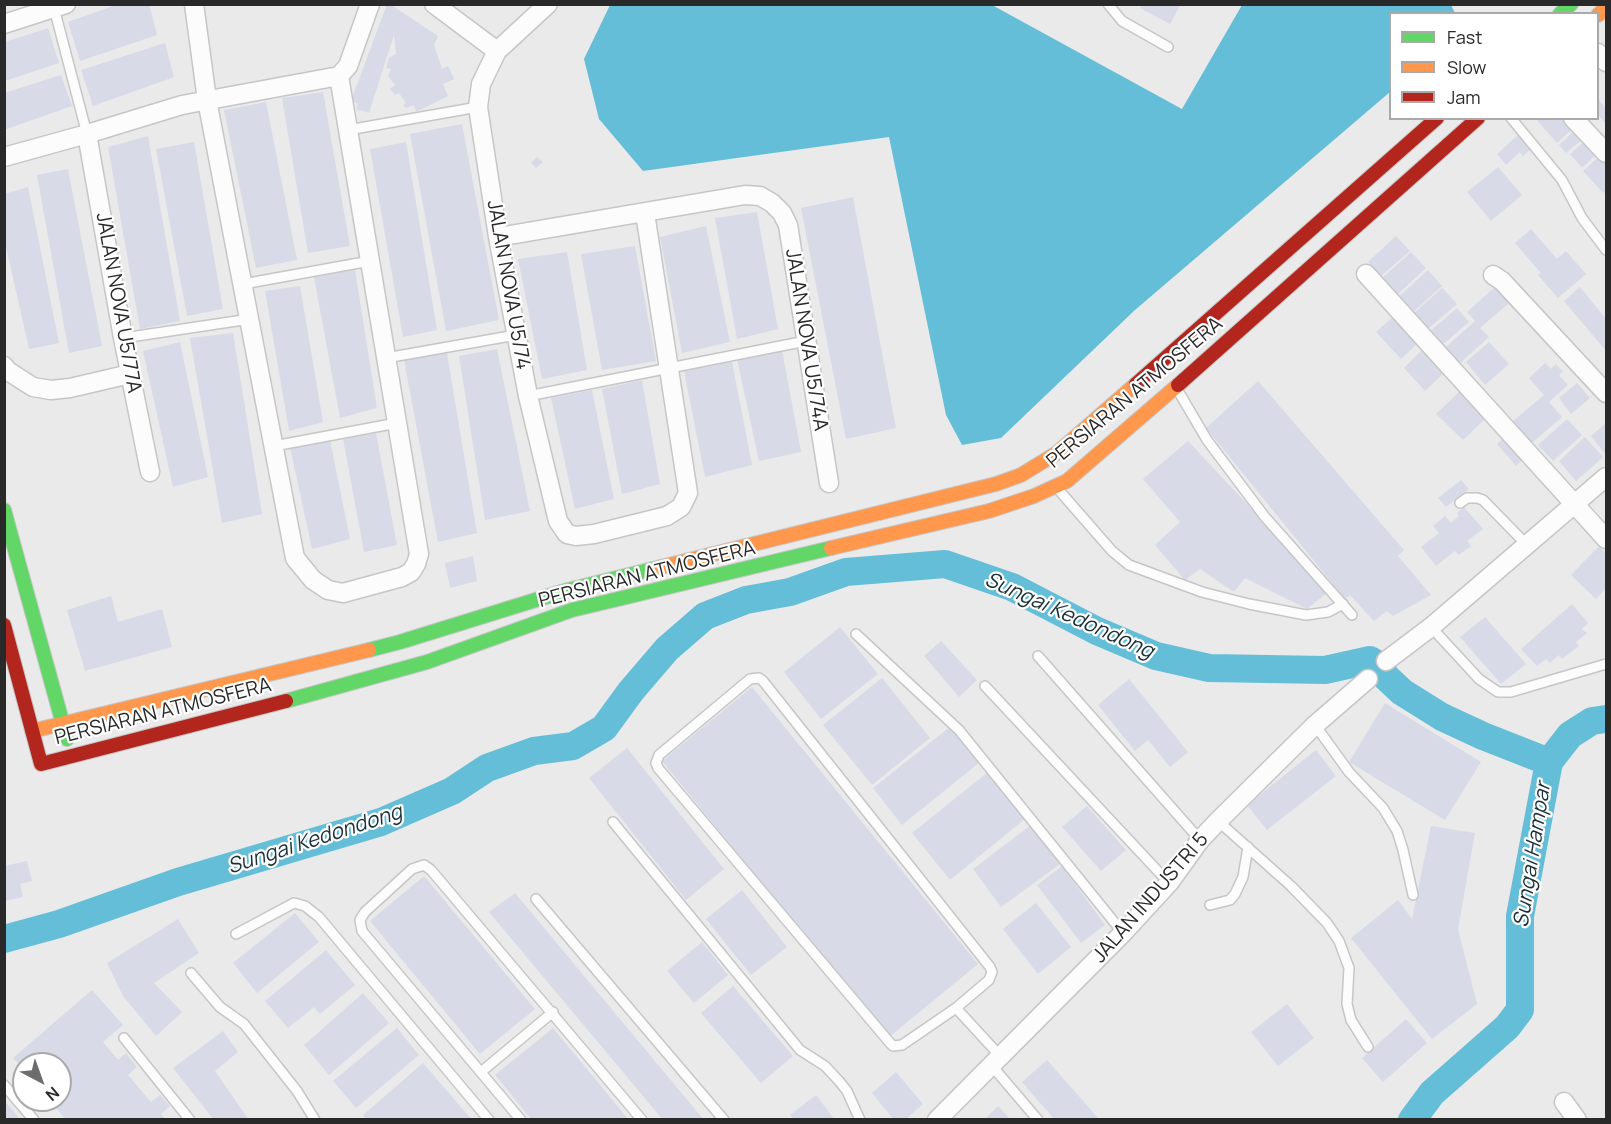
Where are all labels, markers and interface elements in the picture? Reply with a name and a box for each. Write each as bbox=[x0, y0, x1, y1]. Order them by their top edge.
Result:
legend bbox=[1389, 12, 1599, 120]
text: Fast bbox=[1447, 25, 1482, 49]
text: Slow bbox=[1447, 55, 1486, 79]
text: Jam bbox=[1447, 85, 1481, 109]
street label: JALAN NOVA U5/74 bbox=[481, 199, 535, 371]
street label: JALAN NOVA U5/77A bbox=[90, 211, 146, 395]
street label: JALAN NOVA U5/74A bbox=[780, 247, 832, 433]
street label: PERSIARAN ATMOSFERA bbox=[1042, 312, 1228, 474]
street label: PERSIARAN ATMOSFERA bbox=[536, 536, 758, 614]
water label: Sungai Kedondong bbox=[981, 567, 1157, 665]
street label: PERSIARAN ATMOSFERA bbox=[52, 673, 274, 751]
water label: Sungai Hampar bbox=[1509, 781, 1557, 929]
water label: Sungai Kedondong bbox=[225, 800, 405, 880]
street label: JALAN INDUSTRI 5 bbox=[1088, 828, 1214, 968]
north arrow bbox=[12, 1052, 72, 1112]
text: N bbox=[41, 1082, 64, 1106]

